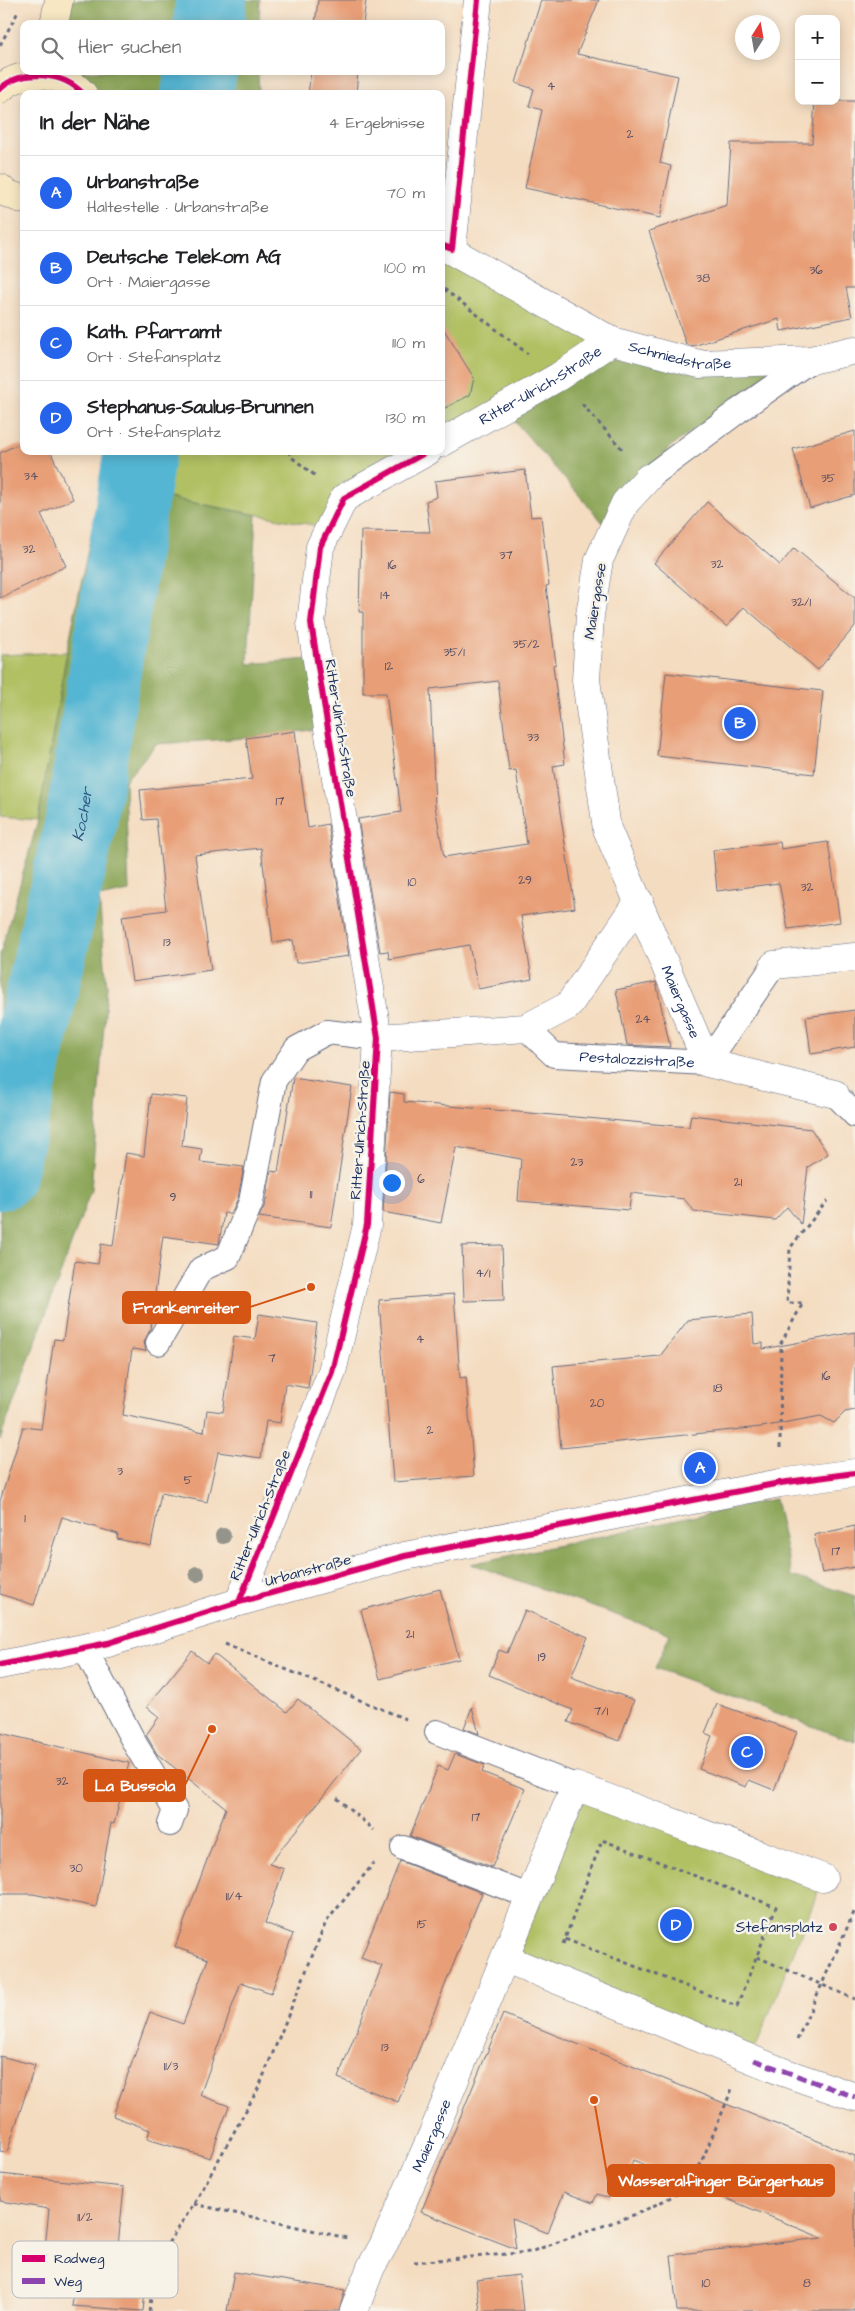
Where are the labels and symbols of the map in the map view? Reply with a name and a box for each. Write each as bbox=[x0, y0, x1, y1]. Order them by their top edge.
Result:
north arrow bbox=[735, 15, 780, 60]
house number: 4 bbox=[547, 78, 555, 95]
house number: 2 bbox=[627, 126, 634, 143]
house number: 36 bbox=[809, 262, 823, 279]
house number: 38 bbox=[696, 270, 710, 287]
street label: Schmiedstraße bbox=[626, 336, 732, 375]
street label: Ritter-Ulrich-Straße bbox=[475, 341, 606, 430]
house number: 34 bbox=[24, 468, 38, 485]
house number: 35 bbox=[821, 470, 836, 487]
house number: 32 bbox=[23, 541, 36, 558]
house number: 37 bbox=[499, 547, 513, 564]
house number: 32 bbox=[711, 556, 724, 573]
house number: 16 bbox=[387, 557, 397, 574]
street label: Maiergasse bbox=[579, 561, 613, 641]
house number: 14 bbox=[380, 587, 390, 604]
house number: 32/1 bbox=[791, 594, 811, 611]
house number: 35/2 bbox=[513, 636, 540, 653]
house number: 35/1 bbox=[443, 644, 465, 661]
street label: Ritter-Ulrich-Straße bbox=[319, 658, 362, 799]
house number: 12 bbox=[385, 658, 393, 675]
pin: B bbox=[724, 704, 756, 742]
house number: 33 bbox=[527, 729, 539, 746]
water label: Kocher bbox=[67, 784, 99, 843]
house number: 17 bbox=[276, 793, 285, 810]
house number: 29 bbox=[518, 872, 532, 889]
house number: 10 bbox=[407, 874, 417, 891]
house number: 32 bbox=[801, 879, 814, 896]
house number: 13 bbox=[163, 934, 171, 951]
street label: Maiergasse bbox=[656, 962, 705, 1042]
house number: 24 bbox=[635, 1011, 651, 1028]
street label: Pestalozzistraße bbox=[579, 1046, 695, 1073]
street label: Ritter-Ulrich-Straße bbox=[345, 1060, 376, 1200]
house number: 23 bbox=[571, 1154, 583, 1171]
your location bbox=[379, 1170, 405, 1196]
house number: 6 bbox=[417, 1171, 425, 1188]
house number: 21 bbox=[734, 1174, 743, 1191]
house number: 11 bbox=[309, 1186, 313, 1203]
house number: 9 bbox=[170, 1189, 177, 1206]
house number: 4/1 bbox=[475, 1265, 491, 1282]
callout: Frankenreiter bbox=[123, 1292, 250, 1323]
text: Frankenreiter bbox=[133, 1297, 239, 1319]
house number: 4 bbox=[416, 1331, 424, 1348]
house number: 7 bbox=[268, 1350, 276, 1367]
house number: 16 bbox=[821, 1368, 831, 1385]
house number: 18 bbox=[713, 1380, 723, 1397]
house number: 20 bbox=[590, 1395, 605, 1412]
house number: 2 bbox=[427, 1422, 434, 1439]
street label: Ritter-Ulrich-Straße bbox=[225, 1447, 296, 1584]
pin: A bbox=[684, 1449, 716, 1487]
house number: 3 bbox=[117, 1463, 123, 1480]
house number: 5 bbox=[184, 1472, 193, 1489]
house number: 1 bbox=[24, 1510, 26, 1527]
house number: 17 bbox=[832, 1543, 841, 1560]
street label: Urbanstraße bbox=[263, 1549, 354, 1592]
house number: 21 bbox=[406, 1626, 415, 1643]
house number: 19 bbox=[538, 1649, 546, 1666]
house number: 7/1 bbox=[594, 1703, 609, 1720]
pin: C bbox=[731, 1733, 763, 1771]
callout: La Bussola bbox=[84, 1770, 185, 1801]
house number: 32 bbox=[56, 1773, 69, 1790]
text: La Bussola bbox=[95, 1775, 176, 1797]
house number: 17 bbox=[472, 1809, 481, 1826]
house number: 30 bbox=[69, 1860, 83, 1877]
house number: 11/4 bbox=[226, 1888, 242, 1905]
pin: D bbox=[660, 1906, 692, 1944]
house number: 15 bbox=[417, 1916, 428, 1933]
place label: Stefansplatz bbox=[736, 1917, 824, 1938]
marker: Stefansplatz bbox=[827, 1921, 839, 1933]
house number: 13 bbox=[381, 2039, 389, 2056]
house number: 11/3 bbox=[164, 2058, 178, 2075]
street label: Maiergasse bbox=[407, 2096, 457, 2176]
callout: Wasseralfinger Bürgerhaus bbox=[608, 2165, 834, 2196]
text: Wasseralfinger Bürgerhaus bbox=[617, 2170, 824, 2194]
house number: 11/2 bbox=[77, 2209, 93, 2226]
legend bbox=[12, 2241, 178, 2298]
text: Radweg bbox=[54, 2249, 104, 2269]
text: Weg bbox=[54, 2272, 82, 2292]
house number: 10 bbox=[701, 2275, 711, 2292]
house number: 8 bbox=[803, 2275, 811, 2292]

